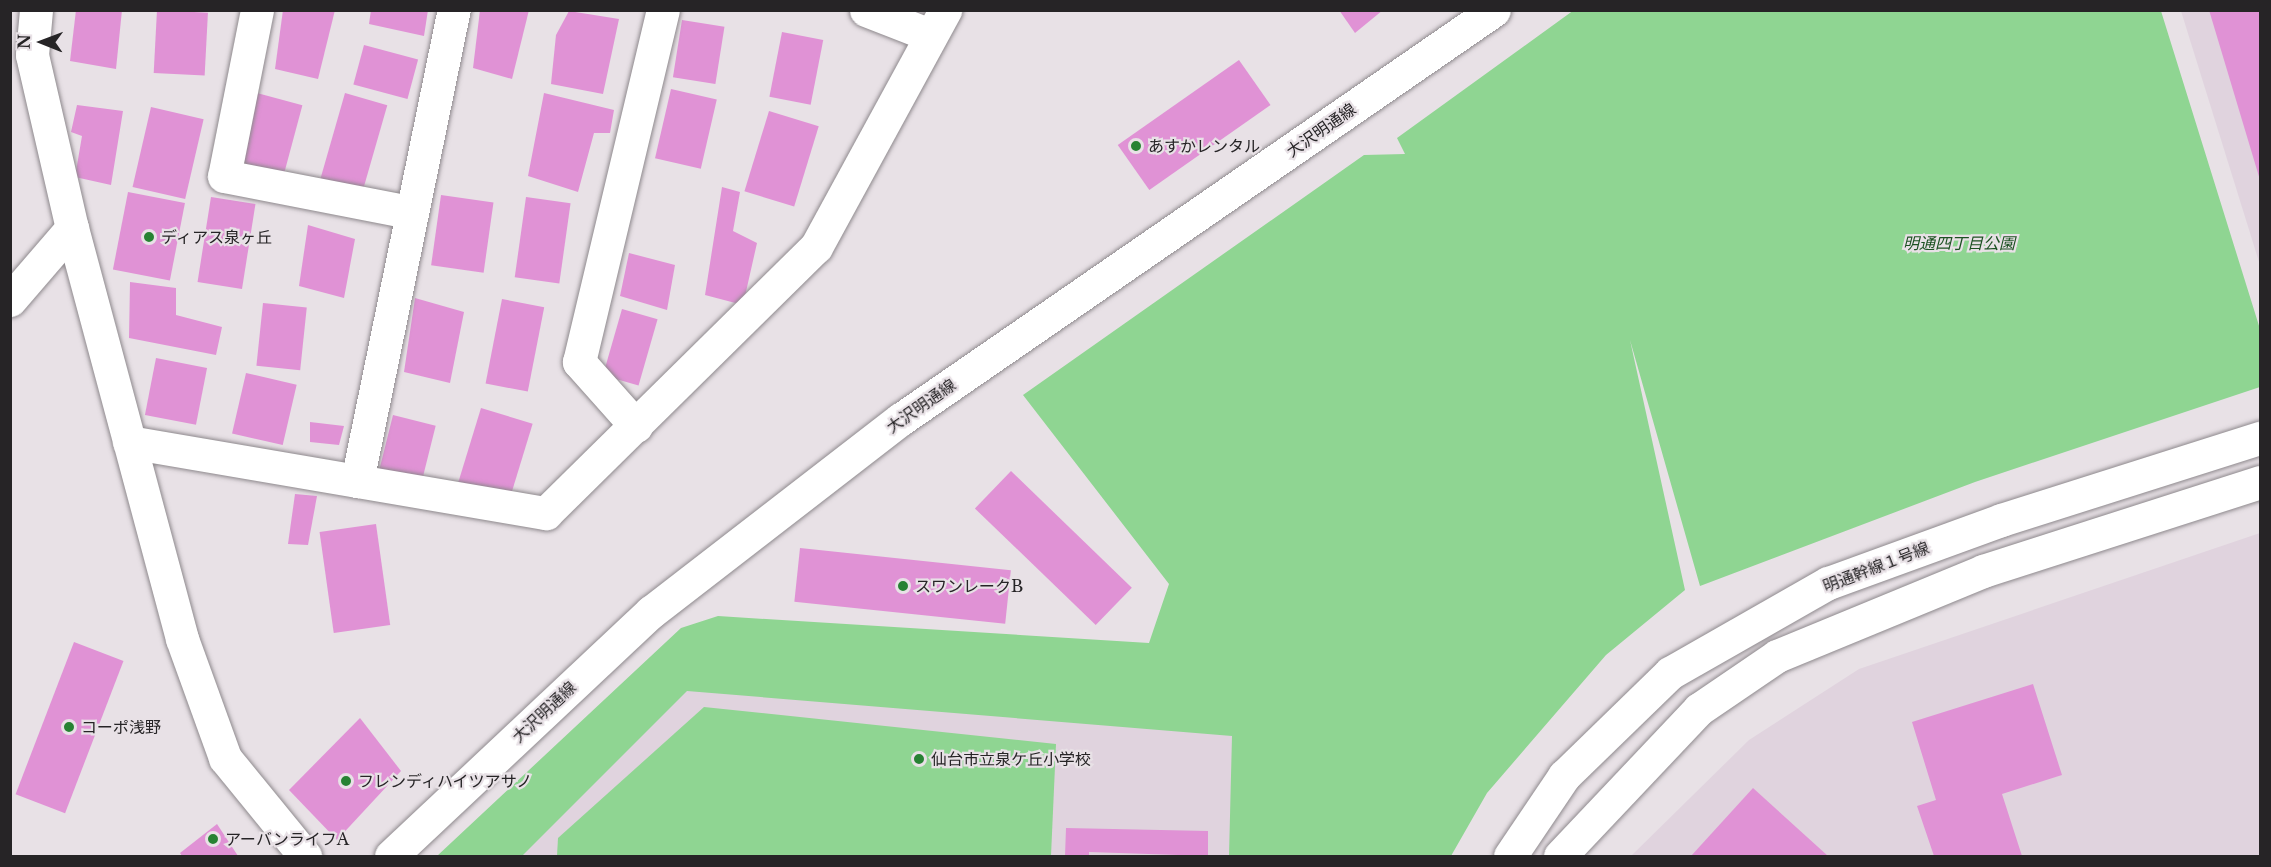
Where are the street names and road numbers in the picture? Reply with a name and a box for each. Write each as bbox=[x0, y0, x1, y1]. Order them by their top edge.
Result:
street label: 大沢明通線 bbox=[1283, 99, 1359, 161]
street label: 大沢明通線 bbox=[883, 375, 959, 437]
street label: 明通幹線１号線 bbox=[1820, 538, 1932, 596]
street label: 大沢明通線 bbox=[508, 678, 580, 746]

